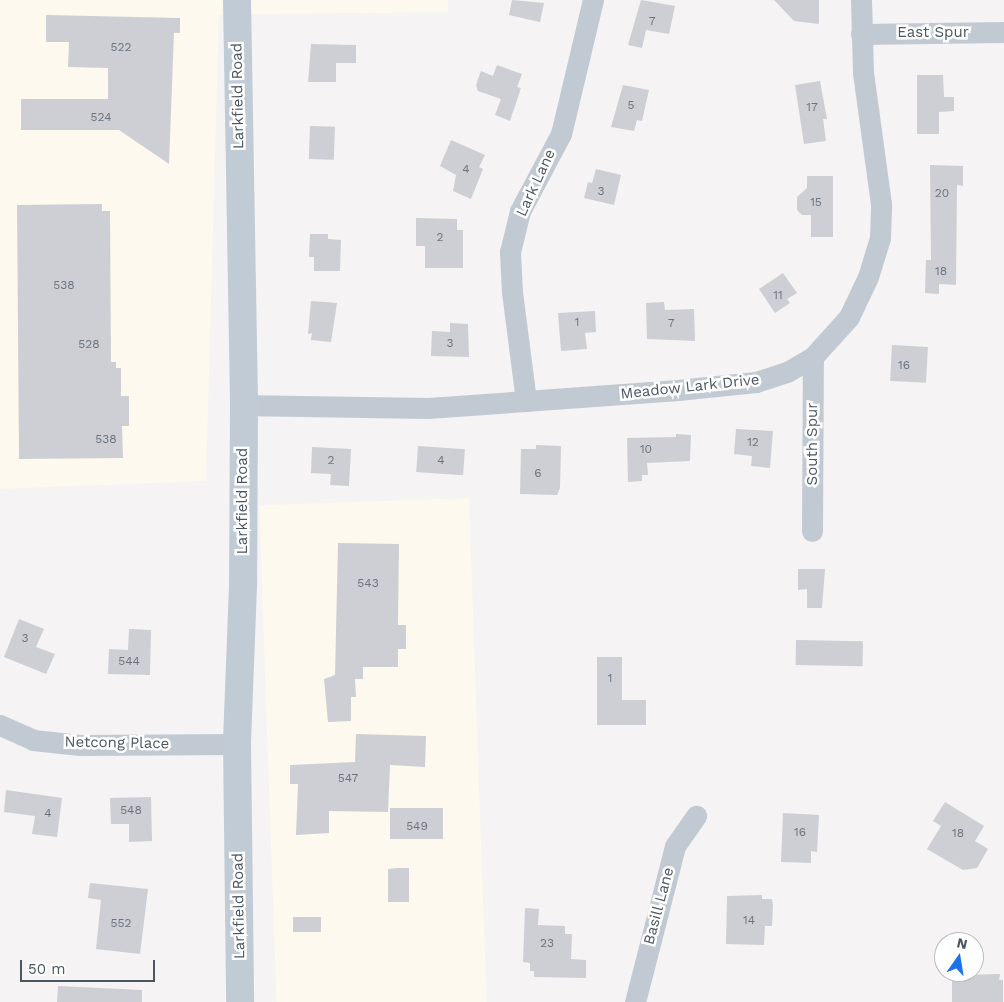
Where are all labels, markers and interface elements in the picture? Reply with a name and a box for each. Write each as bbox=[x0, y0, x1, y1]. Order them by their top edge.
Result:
house number: 7 bbox=[649, 15, 655, 29]
street label: East Spur bbox=[897, 24, 969, 42]
house number: 522 bbox=[111, 41, 131, 55]
street label: Larkfield Road bbox=[228, 43, 248, 149]
house number: 5 bbox=[628, 99, 634, 113]
house number: 17 bbox=[806, 101, 818, 115]
house number: 524 bbox=[91, 111, 111, 125]
street label: Lark Lane bbox=[513, 146, 559, 220]
house number: 4 bbox=[462, 163, 470, 177]
house number: 3 bbox=[598, 185, 604, 199]
house number: 20 bbox=[935, 187, 949, 201]
house number: 15 bbox=[810, 196, 822, 210]
house number: 2 bbox=[437, 231, 443, 245]
house number: 18 bbox=[935, 265, 947, 279]
house number: 538 bbox=[53, 279, 75, 293]
house number: 11 bbox=[773, 289, 783, 303]
house number: 1 bbox=[575, 316, 579, 330]
house number: 7 bbox=[668, 317, 674, 331]
house number: 3 bbox=[447, 337, 453, 351]
house number: 528 bbox=[78, 338, 100, 352]
house number: 16 bbox=[898, 359, 910, 373]
street label: Meadow Lark Drive bbox=[619, 371, 761, 403]
street label: South Spur bbox=[804, 403, 822, 485]
house number: 538 bbox=[95, 433, 117, 447]
house number: 12 bbox=[747, 436, 759, 450]
house number: 10 bbox=[640, 443, 652, 457]
street label: Larkfield Road bbox=[234, 448, 252, 554]
house number: 2 bbox=[328, 454, 334, 468]
house number: 4 bbox=[437, 454, 445, 468]
house number: 6 bbox=[534, 467, 542, 481]
house number: 543 bbox=[357, 577, 379, 591]
house number: 3 bbox=[22, 632, 28, 646]
house number: 544 bbox=[118, 655, 140, 669]
house number: 1 bbox=[608, 672, 612, 686]
street label: Netcong Place bbox=[65, 733, 169, 753]
house number: 547 bbox=[338, 772, 358, 786]
house number: 548 bbox=[120, 804, 142, 818]
house number: 4 bbox=[44, 807, 52, 821]
house number: 549 bbox=[406, 820, 428, 834]
house number: 16 bbox=[794, 826, 806, 840]
house number: 18 bbox=[952, 827, 964, 841]
street label: Larkfield Road bbox=[229, 853, 249, 959]
street label: Basill Lane bbox=[640, 865, 678, 947]
house number: 14 bbox=[743, 914, 755, 928]
house number: 552 bbox=[111, 917, 131, 931]
north arrow bbox=[934, 932, 984, 982]
text: N bbox=[955, 934, 969, 952]
house number: 23 bbox=[540, 937, 554, 951]
scale bar bbox=[22, 950, 158, 982]
text: 50 m bbox=[28, 960, 65, 978]

